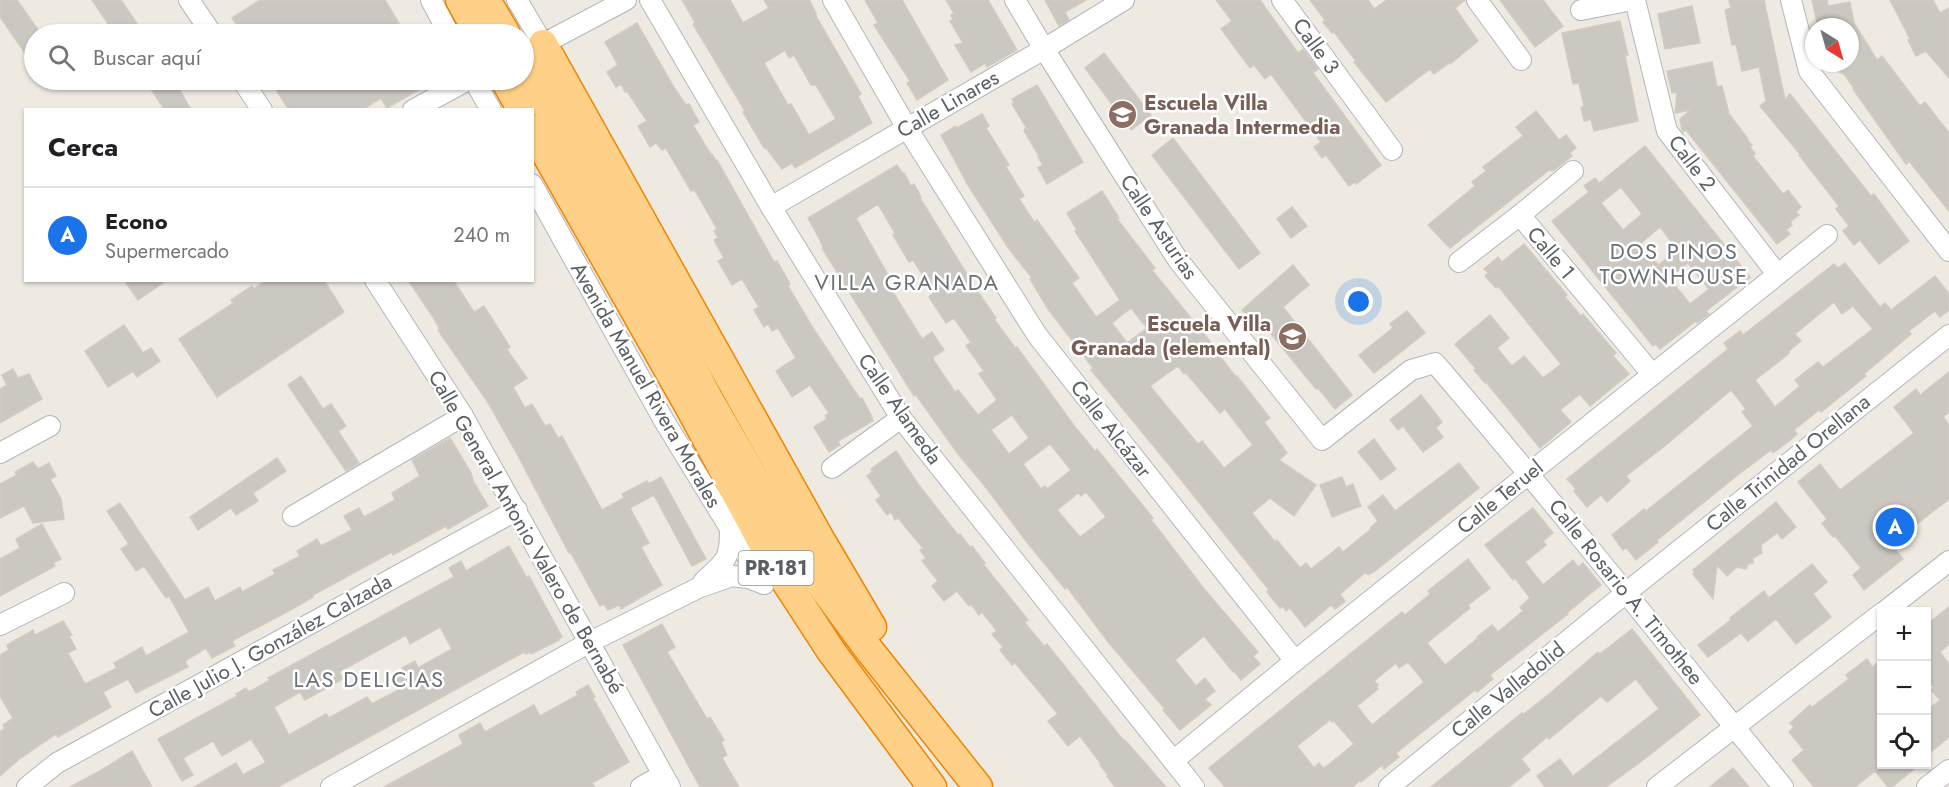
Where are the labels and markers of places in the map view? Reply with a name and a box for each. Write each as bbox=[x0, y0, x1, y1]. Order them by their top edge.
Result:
place label: Escuela Villa Granada Intermedia bbox=[1144, 88, 1340, 142]
school or university icon: Escuela Villa Granada Intermedia bbox=[1107, 99, 1139, 131]
place label: Escuela Villa Granada (elemental) bbox=[1071, 309, 1271, 363]
school or university icon: Escuela Villa Granada (elemental) bbox=[1276, 320, 1308, 352]
pin: A bbox=[1876, 504, 1914, 550]

